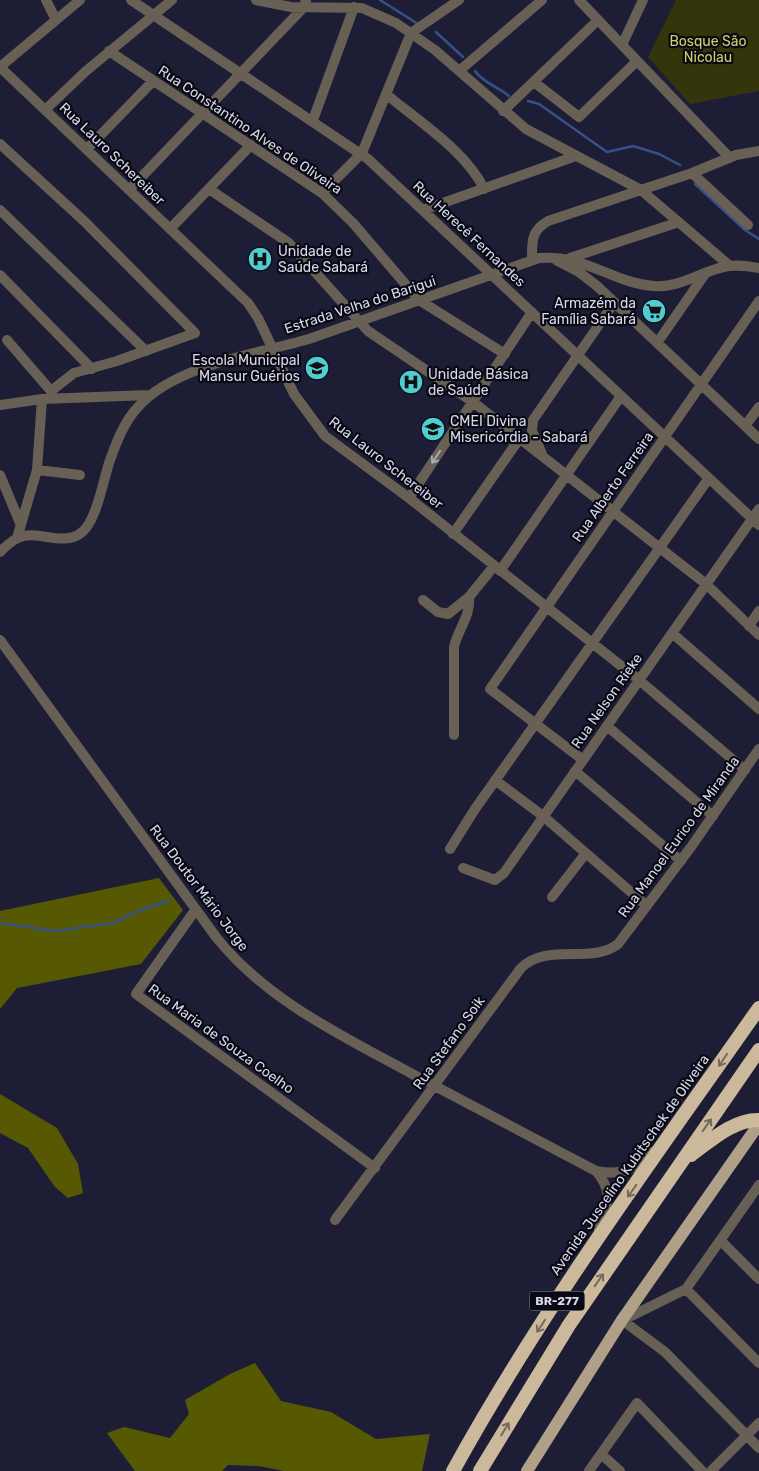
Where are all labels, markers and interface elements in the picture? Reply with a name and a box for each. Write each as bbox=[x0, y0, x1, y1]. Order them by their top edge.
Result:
park label: Bosque São Nicolau bbox=[669, 33, 747, 66]
street label: Rua Constantino Alves de Oliveira bbox=[155, 62, 345, 198]
street label: Rua Lauro Schereiber bbox=[56, 99, 169, 209]
street label: Rua Herecê Fernandes bbox=[409, 177, 529, 291]
place label: Unidade de Saúde Sabará bbox=[278, 243, 368, 276]
hospital icon: Unidade de Saúde Sabará bbox=[247, 246, 273, 272]
street label: Estrada Velha do Barigui bbox=[282, 272, 438, 338]
place label: Armazém da Família Sabará bbox=[541, 295, 636, 328]
supermarket icon: Armazém da Família Sabará bbox=[641, 298, 667, 324]
place label: Escola Municipal Mansur Guérios bbox=[192, 352, 300, 385]
school or university icon: Escola Municipal Mansur Guérios bbox=[304, 355, 330, 381]
place label: Unidade Básica de Saúde bbox=[428, 366, 528, 399]
hospital icon: Unidade Básica de Saúde bbox=[398, 369, 424, 395]
street label: Rua Lauro Schereiber bbox=[326, 413, 447, 513]
place label: CMEI Divina Misericórdia - Sabará bbox=[450, 413, 588, 446]
school or university icon: CMEI Divina Misericórdia - Sabará bbox=[420, 416, 446, 442]
street label: Rua Alberto Ferreira bbox=[569, 429, 657, 545]
one-way arrow bbox=[431, 450, 441, 464]
street label: Rua Nelson Rieke bbox=[568, 650, 646, 752]
street label: Rua Manoel Eurico de Miranda bbox=[615, 753, 743, 921]
street label: Rua Doutor Mário Jorge bbox=[146, 821, 252, 955]
street label: Rua Maria de Souza Coelho bbox=[145, 980, 297, 1098]
street label: Rua Stefano Soik bbox=[409, 992, 489, 1093]
street label: Avenida Juscelino Kubitschek de Oliveira bbox=[547, 1051, 713, 1279]
one-way arrow bbox=[718, 1053, 728, 1067]
one-way arrow bbox=[702, 1118, 712, 1132]
one-way arrow bbox=[627, 1184, 637, 1198]
one-way arrow bbox=[594, 1273, 604, 1287]
road number: BR-277 bbox=[530, 1292, 584, 1310]
one-way arrow bbox=[536, 1318, 546, 1332]
one-way arrow bbox=[501, 1422, 511, 1436]

